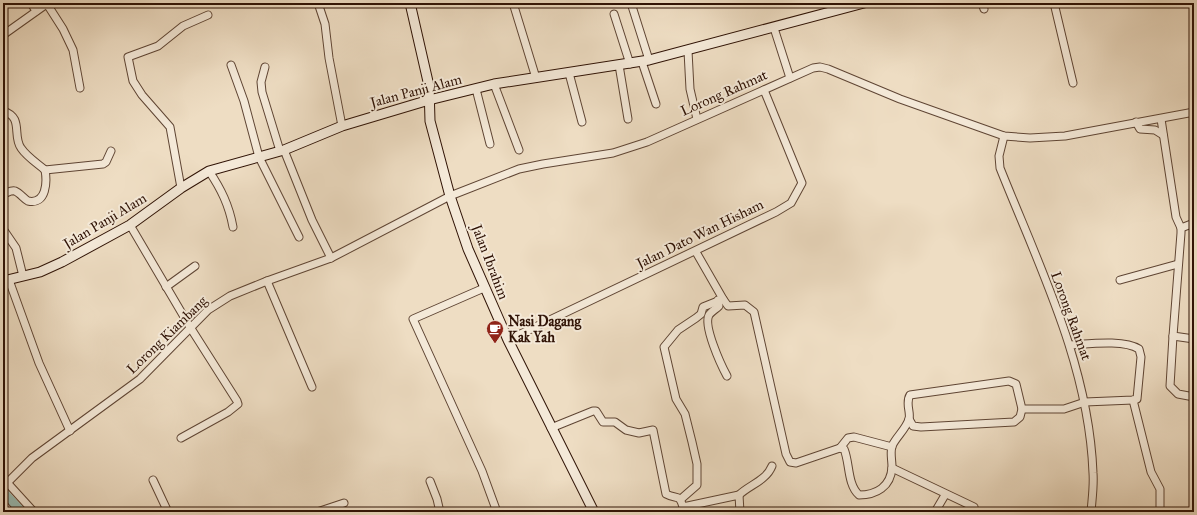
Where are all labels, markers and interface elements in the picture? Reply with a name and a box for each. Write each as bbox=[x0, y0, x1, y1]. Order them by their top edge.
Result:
street label: Lorong Rahmat bbox=[678, 66, 770, 120]
street label: Jalan Panji Alam bbox=[366, 71, 464, 113]
street label: Jalan Panji Alam bbox=[59, 189, 150, 254]
street label: Jalan Dato Wan Hisham bbox=[632, 196, 767, 274]
street label: Jalan Ibrahim bbox=[466, 220, 512, 302]
street label: Lorong Rahmat bbox=[1047, 269, 1095, 363]
street label: Lorong Kiambang bbox=[123, 292, 211, 378]
place label: Nasi Dagang Kak Yah bbox=[508, 313, 581, 346]
cafe icon: Nasi Dagang Kak Yah bbox=[485, 319, 505, 344]

